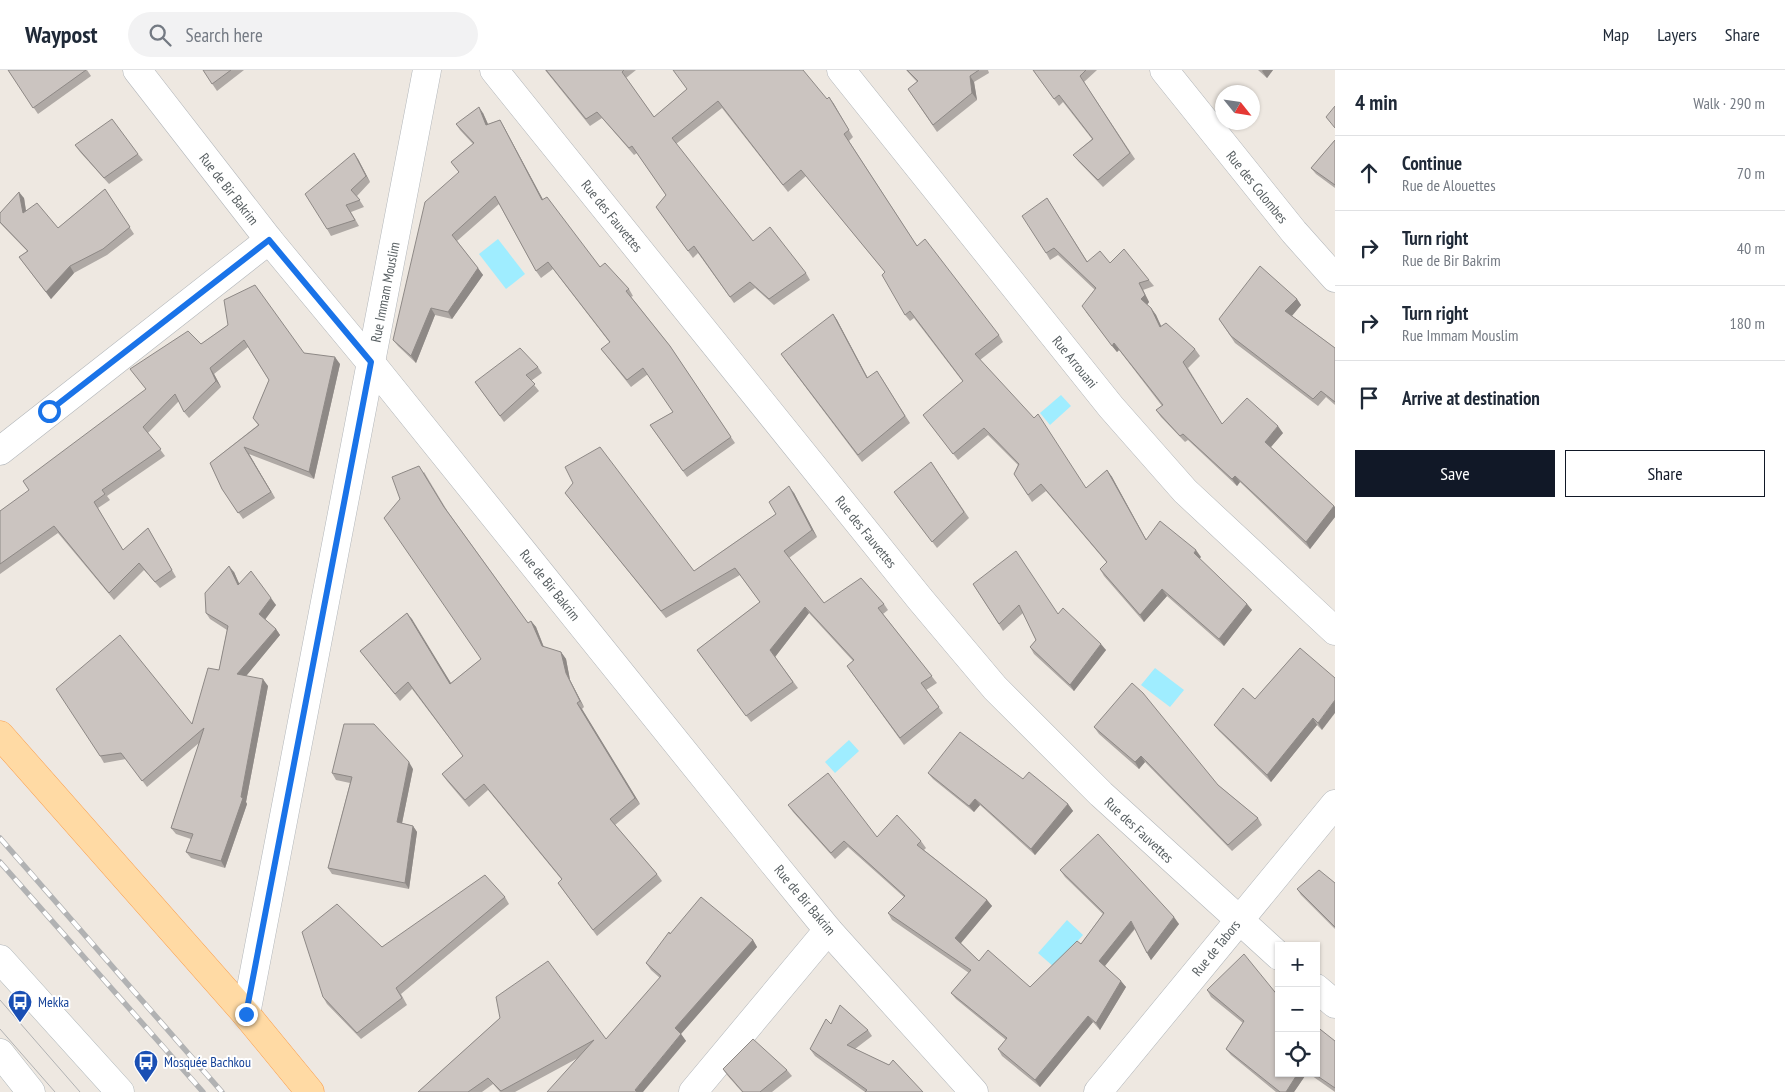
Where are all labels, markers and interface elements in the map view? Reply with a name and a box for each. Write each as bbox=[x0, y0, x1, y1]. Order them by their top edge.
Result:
search box bbox=[128, 12, 478, 57]
text: Waypost bbox=[25, 19, 98, 50]
icon: search bbox=[146, 21, 174, 49]
text: Search here bbox=[186, 23, 263, 47]
text: Map bbox=[1603, 23, 1629, 46]
text: Layers bbox=[1657, 23, 1697, 46]
text: Share bbox=[1725, 23, 1760, 46]
north arrow bbox=[1215, 85, 1260, 130]
text: 4 min bbox=[1355, 89, 1397, 116]
text: Walk · 290 m bbox=[1693, 93, 1765, 113]
street label: Rue des Colombes bbox=[1222, 147, 1292, 227]
street label: Rue de Bir Bakrim bbox=[195, 149, 263, 229]
text: Continue bbox=[1402, 151, 1462, 175]
icon: ahead bbox=[1355, 159, 1383, 187]
text: 70 m bbox=[1737, 163, 1765, 183]
text: Rue de Alouettes bbox=[1402, 175, 1496, 195]
street label: Rue des Fauvettes bbox=[577, 176, 647, 256]
text: Turn right bbox=[1402, 226, 1468, 250]
icon: right bbox=[1355, 234, 1383, 262]
text: 40 m bbox=[1737, 238, 1765, 258]
street label: Rue Immam Mouslim bbox=[366, 240, 404, 344]
text: Rue de Bir Bakrim bbox=[1402, 250, 1501, 270]
text: Turn right bbox=[1402, 301, 1468, 325]
icon: right bbox=[1355, 309, 1383, 337]
text: 180 m bbox=[1730, 313, 1765, 333]
text: Rue Immam Mouslim bbox=[1402, 325, 1518, 345]
street label: Rue Arrouani bbox=[1048, 332, 1102, 392]
icon: arrive bbox=[1355, 384, 1383, 412]
text: Arrive at destination bbox=[1402, 386, 1540, 410]
route start bbox=[38, 400, 61, 423]
button: Save bbox=[1355, 450, 1555, 497]
button: Share bbox=[1565, 450, 1765, 497]
street label: Rue des Fauvettes bbox=[831, 492, 901, 572]
street label: Rue de Bir Bakrim bbox=[516, 546, 584, 624]
street label: Rue des Fauvettes bbox=[1101, 793, 1177, 867]
street label: Rue de Bir Bakrim bbox=[770, 861, 840, 939]
street label: Rue de Tabors bbox=[1188, 916, 1244, 980]
map controls bbox=[1275, 942, 1320, 1077]
button: + bbox=[1275, 942, 1320, 987]
button: − bbox=[1275, 987, 1320, 1032]
bus stop icon: Mekka bbox=[7, 989, 33, 1023]
place label: Mekka bbox=[38, 993, 69, 1011]
route end bbox=[235, 1003, 258, 1026]
button: locate bbox=[1275, 1032, 1320, 1077]
bus stop icon: Mosquée Bachkou bbox=[133, 1049, 159, 1083]
place label: Mosquée Bachkou bbox=[164, 1053, 251, 1071]

